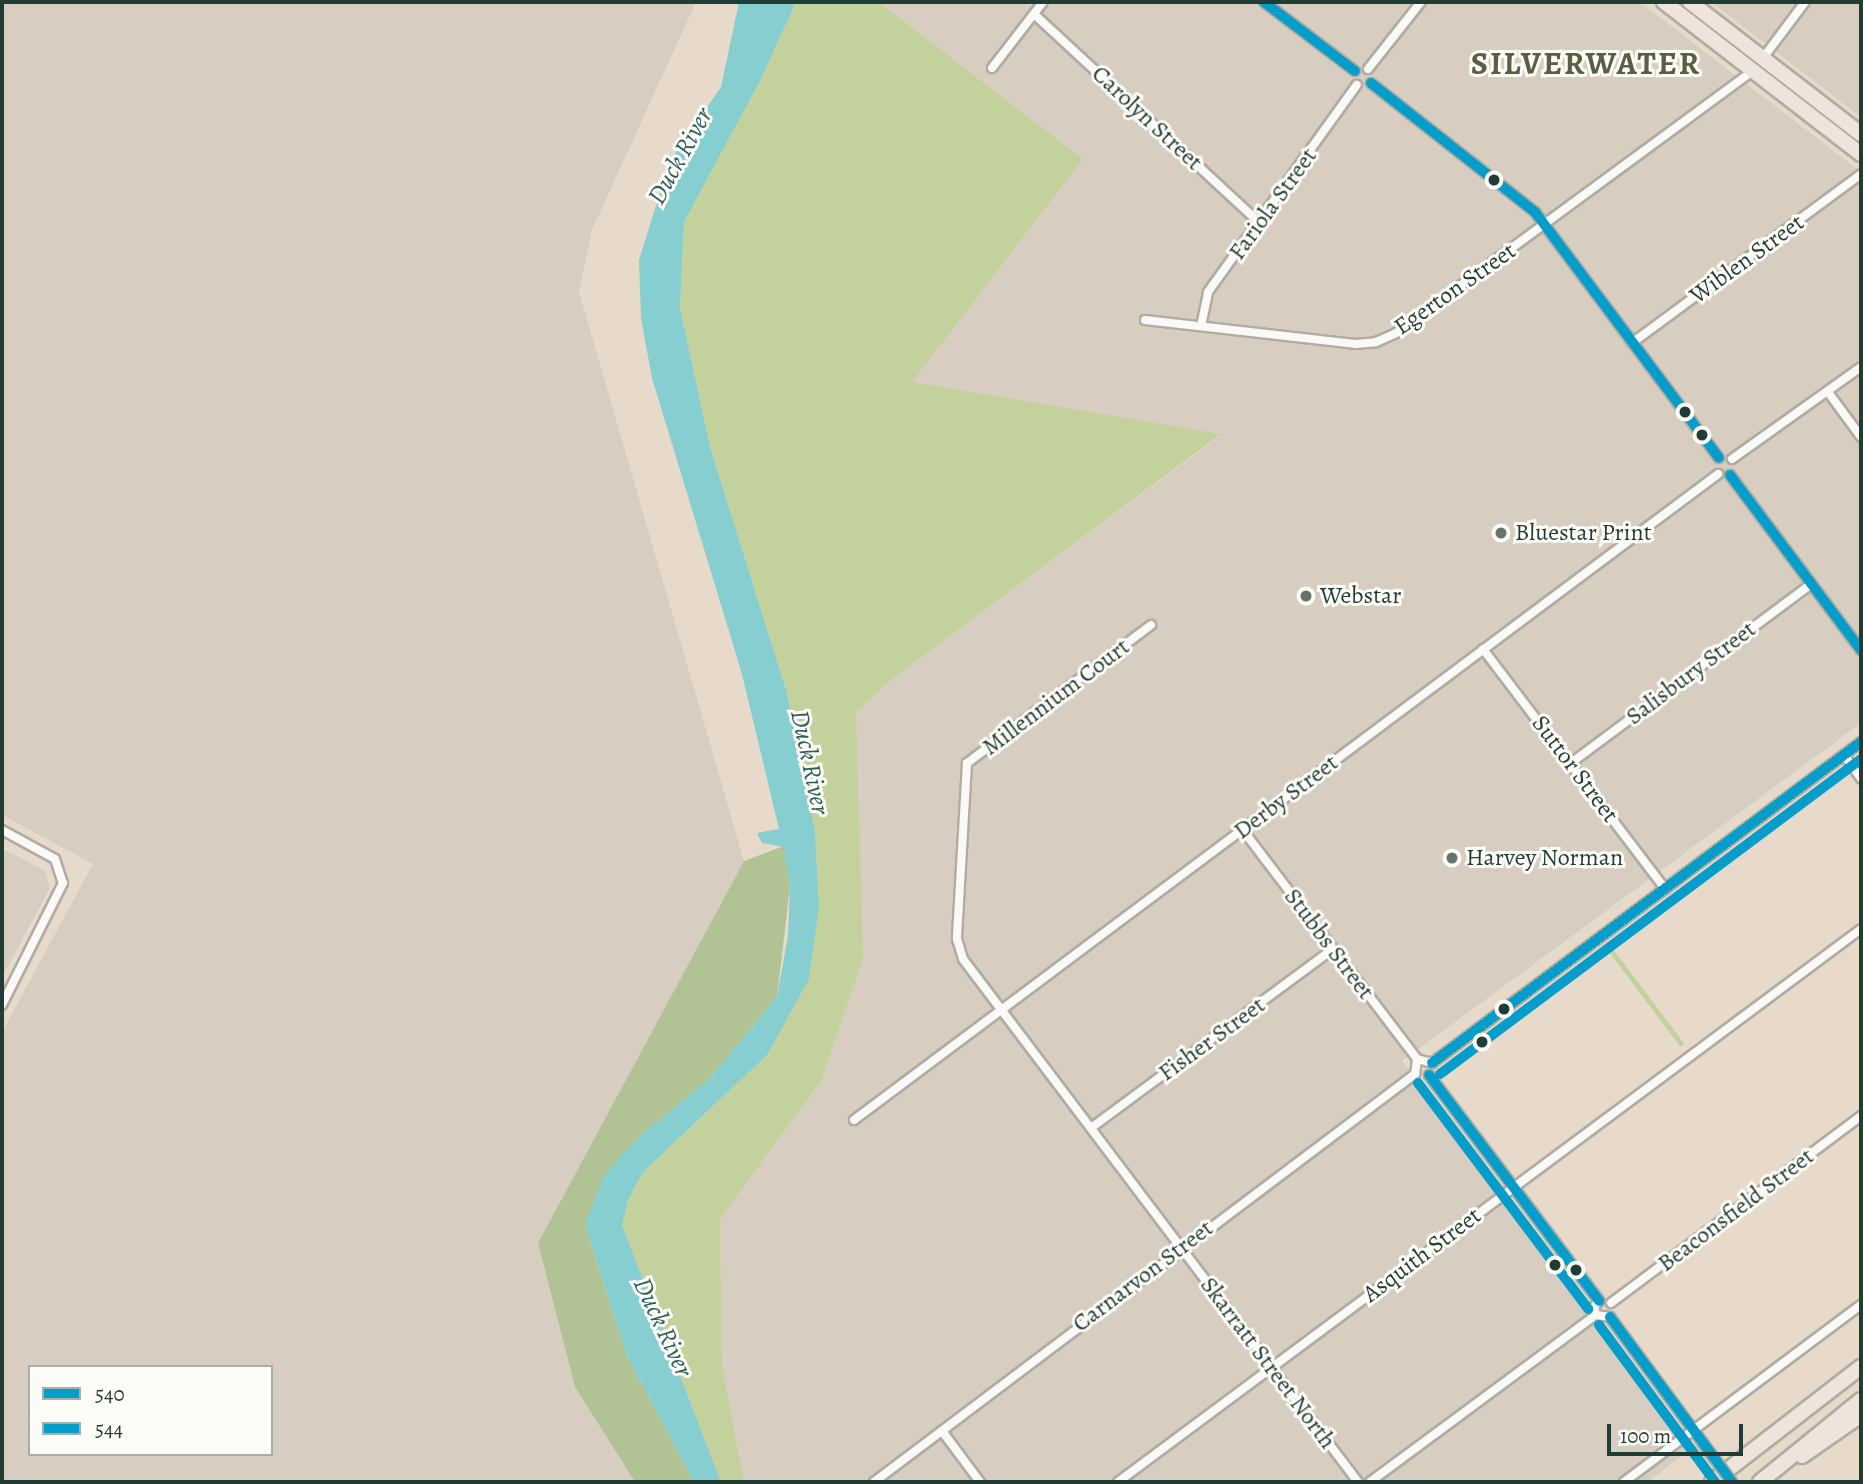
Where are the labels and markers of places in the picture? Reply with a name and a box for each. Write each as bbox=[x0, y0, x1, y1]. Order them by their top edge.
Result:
unlabelled marker bbox=[1487, 173, 1501, 187]
unlabelled marker bbox=[1678, 405, 1692, 419]
unlabelled marker bbox=[1695, 428, 1709, 442]
place label: Bluestar Print bbox=[1515, 519, 1652, 547]
marker: Bluestar Print bbox=[1493, 525, 1509, 541]
place label: Webstar bbox=[1320, 582, 1401, 610]
marker: Webstar bbox=[1298, 588, 1314, 604]
place label: Harvey Norman bbox=[1466, 844, 1623, 872]
marker: Harvey Norman bbox=[1444, 850, 1460, 866]
unlabelled marker bbox=[1497, 1002, 1511, 1016]
unlabelled marker bbox=[1475, 1035, 1489, 1049]
unlabelled marker bbox=[1548, 1258, 1562, 1272]
unlabelled marker bbox=[1569, 1263, 1583, 1277]

